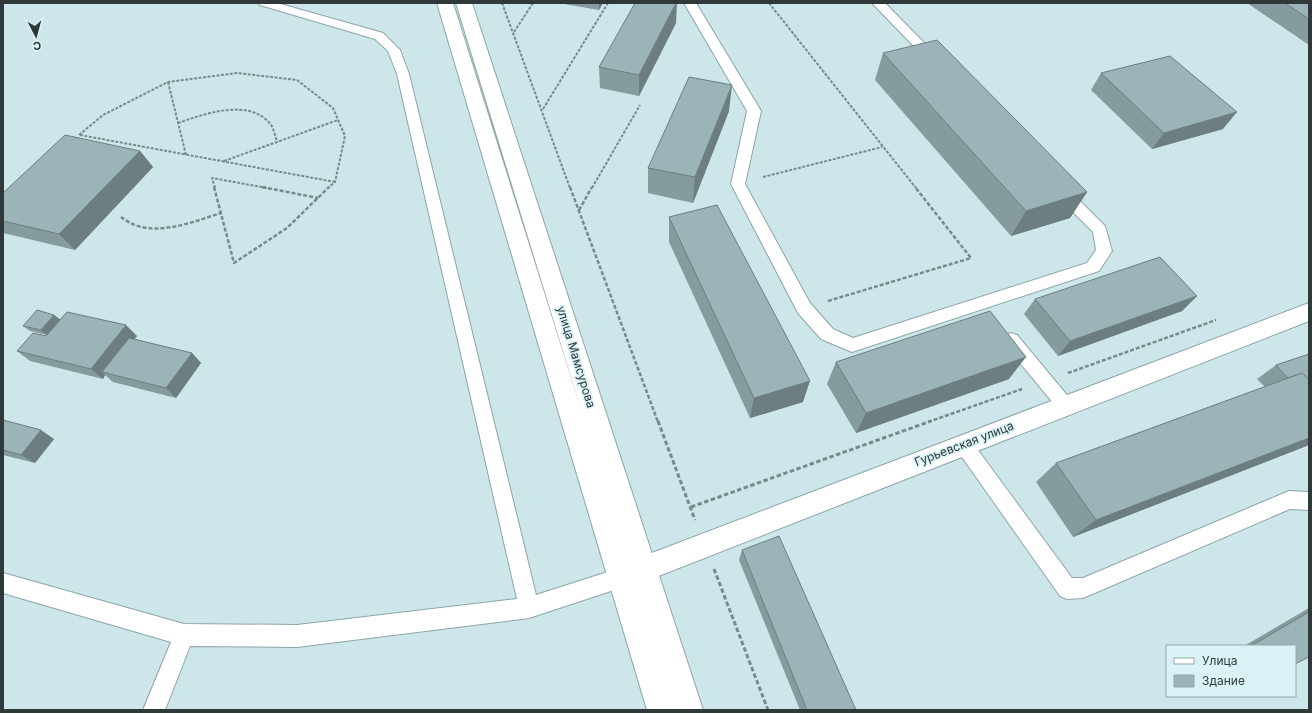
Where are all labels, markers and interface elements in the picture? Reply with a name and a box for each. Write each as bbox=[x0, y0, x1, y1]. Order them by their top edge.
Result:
north arrow bbox=[16, 16, 56, 56]
text: С bbox=[32, 39, 42, 53]
street label: улица Мамсурова bbox=[554, 304, 599, 410]
street label: Гурьевская улица bbox=[912, 418, 1016, 469]
legend bbox=[1166, 645, 1296, 697]
text: Улица bbox=[1202, 653, 1237, 668]
text: Здание bbox=[1202, 673, 1245, 688]

